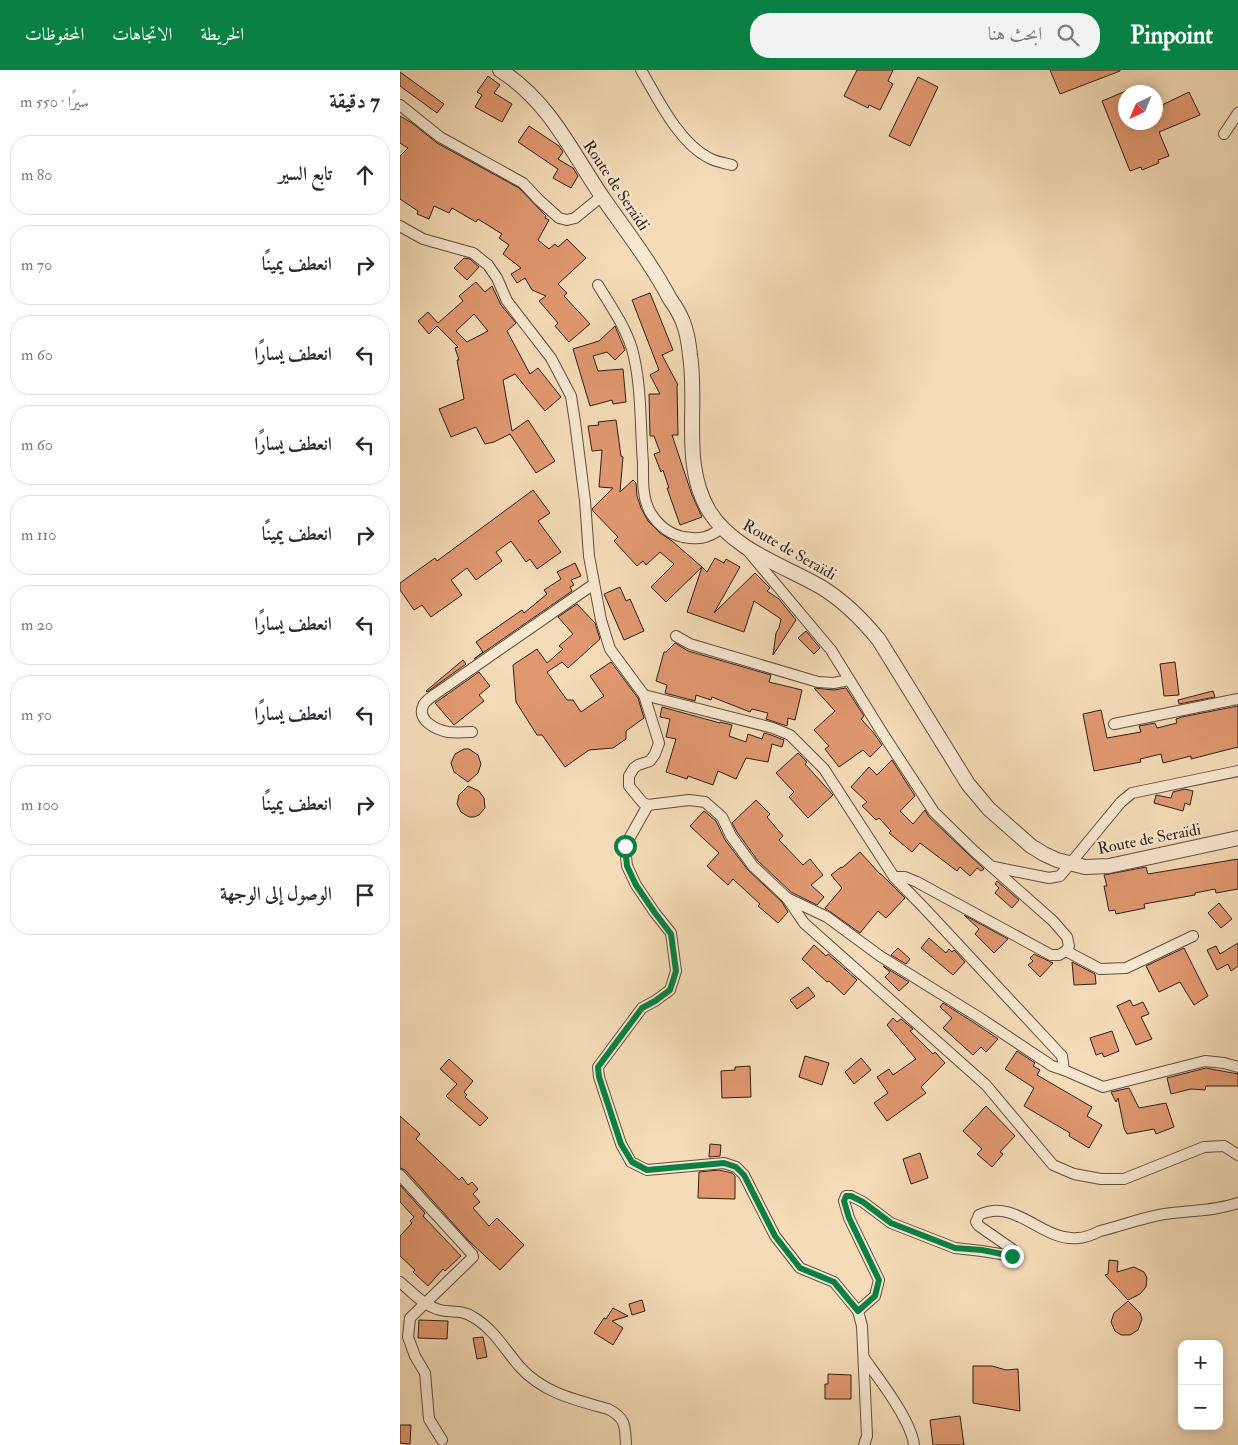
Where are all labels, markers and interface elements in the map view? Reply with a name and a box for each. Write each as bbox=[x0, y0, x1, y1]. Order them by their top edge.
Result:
search box bbox=[750, 13, 1100, 58]
text: Pinpoint bbox=[1130, 20, 1213, 51]
icon: search bbox=[1054, 21, 1082, 49]
text: ابحث هنا bbox=[988, 22, 1042, 46]
text: المحفوظات bbox=[25, 23, 84, 46]
text: الاتجاهات bbox=[112, 23, 172, 46]
text: الخريطة bbox=[200, 23, 244, 46]
north arrow bbox=[1118, 85, 1163, 130]
text: 7 دقيقة bbox=[329, 88, 380, 115]
text: سيرًا · 550 m bbox=[20, 92, 89, 112]
street label: Route de Seraïdi bbox=[579, 137, 654, 235]
icon: ahead bbox=[351, 161, 379, 189]
text: تابع السير bbox=[278, 162, 332, 186]
text: 80 m bbox=[21, 165, 53, 185]
icon: right bbox=[351, 251, 379, 279]
text: انعطف يمينًا bbox=[262, 252, 332, 276]
text: 70 m bbox=[21, 255, 52, 275]
icon: left bbox=[351, 341, 379, 369]
text: انعطف يسارًا bbox=[254, 342, 332, 366]
text: 60 m bbox=[21, 345, 53, 365]
icon: left bbox=[351, 431, 379, 459]
text: انعطف يسارًا bbox=[254, 432, 332, 456]
text: 60 m bbox=[21, 435, 53, 455]
street label: Route de Seraïdi bbox=[739, 515, 840, 585]
icon: right bbox=[351, 521, 379, 549]
text: انعطف يمينًا bbox=[262, 522, 332, 546]
text: 110 m bbox=[21, 525, 56, 545]
icon: left bbox=[351, 611, 379, 639]
text: انعطف يسارًا bbox=[254, 612, 332, 636]
text: 20 m bbox=[21, 615, 53, 635]
icon: left bbox=[351, 701, 379, 729]
text: انعطف يسارًا bbox=[254, 702, 332, 726]
text: 50 m bbox=[21, 705, 52, 725]
icon: right bbox=[351, 791, 379, 819]
text: انعطف يمينًا bbox=[262, 792, 332, 816]
text: 100 m bbox=[21, 795, 59, 815]
street label: Route de Seraïdi bbox=[1096, 819, 1203, 859]
route start bbox=[614, 835, 637, 858]
icon: arrive bbox=[351, 881, 379, 909]
text: الوصول إلى الوجهة bbox=[220, 882, 332, 906]
route end bbox=[1001, 1245, 1024, 1268]
map controls bbox=[1178, 1340, 1223, 1430]
button: + bbox=[1178, 1340, 1223, 1385]
button: − bbox=[1178, 1385, 1223, 1430]

